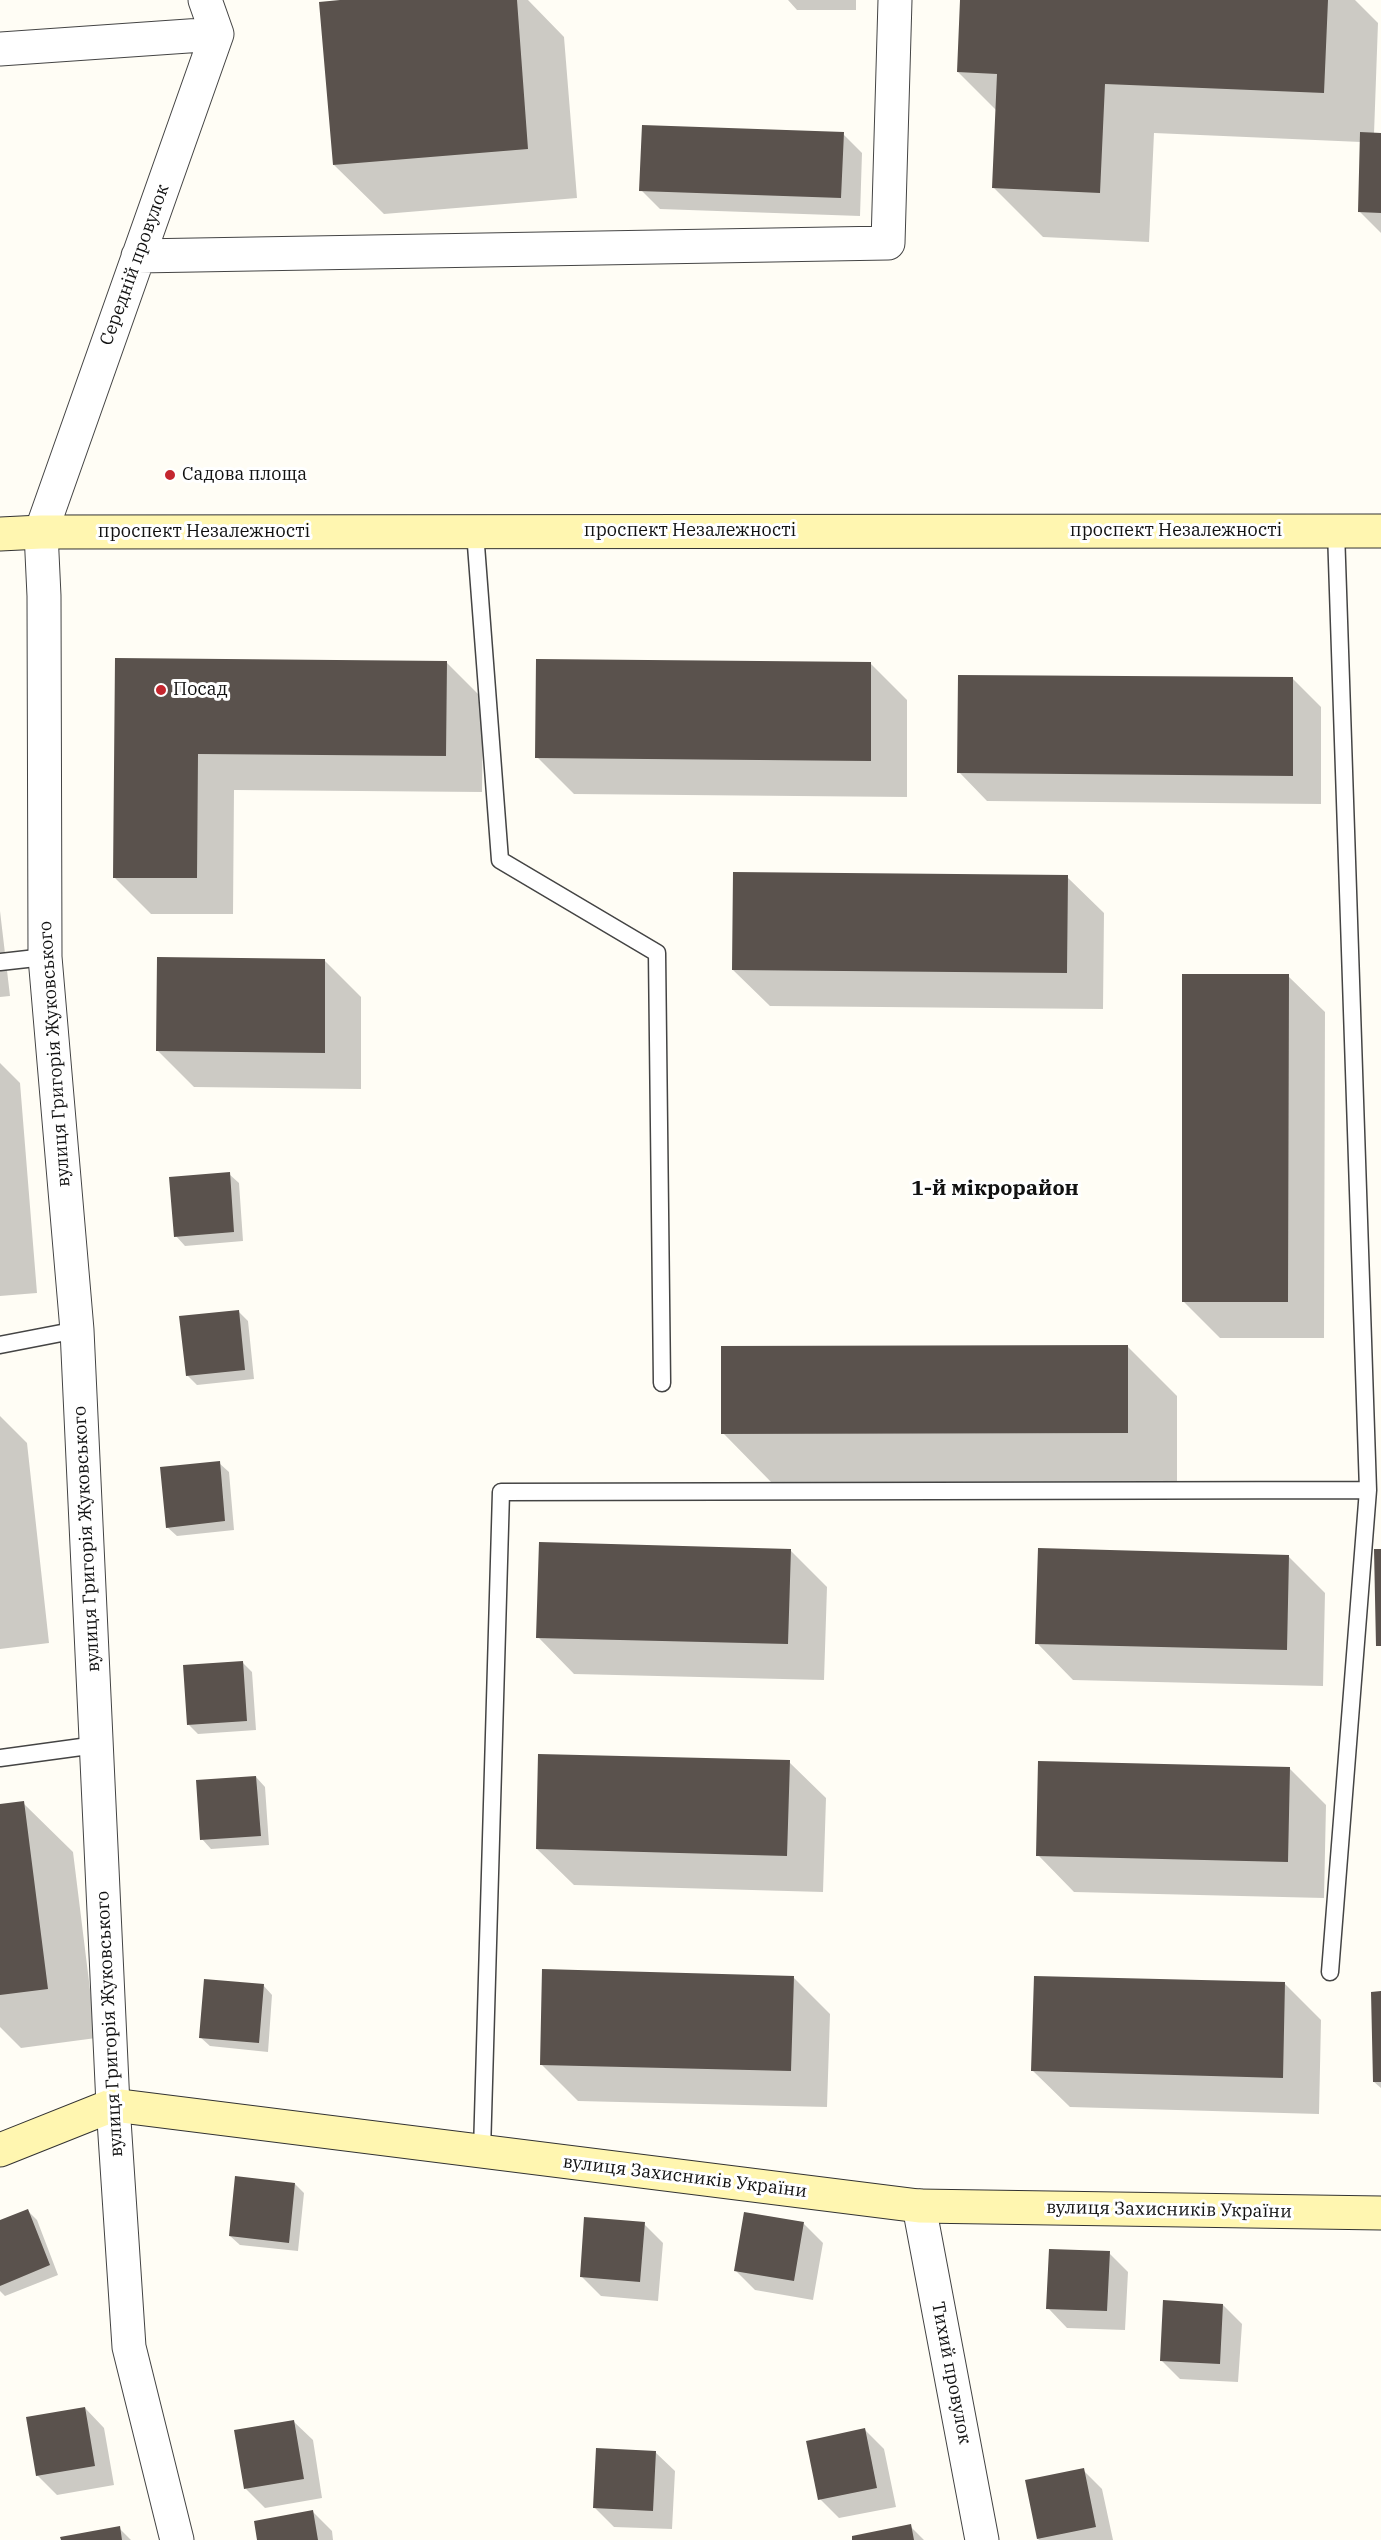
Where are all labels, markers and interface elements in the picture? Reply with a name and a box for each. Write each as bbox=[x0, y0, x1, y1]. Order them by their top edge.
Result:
street label: Середній провулок bbox=[96, 182, 174, 348]
place label: Садова площа bbox=[182, 464, 307, 486]
marker: Садова площа bbox=[163, 468, 177, 482]
street label: проспект Незалежності bbox=[584, 520, 796, 542]
street label: проспект Незалежності bbox=[1070, 520, 1282, 542]
street label: проспект Незалежності bbox=[98, 521, 310, 543]
place label: Посад bbox=[173, 679, 228, 701]
marker: Посад bbox=[154, 683, 168, 697]
street label: вулиця Григорія Жуковського bbox=[35, 920, 75, 1188]
district label: 1-й мікрорайон bbox=[911, 1176, 1079, 1202]
street label: вулиця Григорія Жуковського bbox=[69, 1405, 105, 1673]
street label: вулиця Григорія Жуковського bbox=[92, 1890, 128, 2158]
street label: вулиця Захисників України bbox=[562, 2151, 808, 2203]
street label: вулиця Захисників України bbox=[1046, 2197, 1292, 2223]
street label: Тихий провулок bbox=[927, 2300, 975, 2446]

